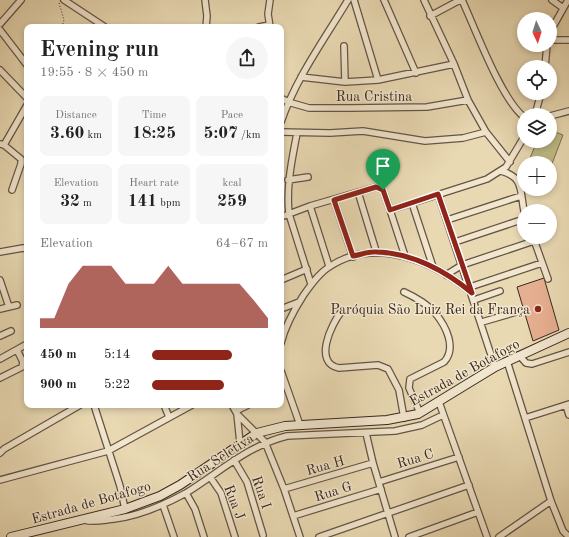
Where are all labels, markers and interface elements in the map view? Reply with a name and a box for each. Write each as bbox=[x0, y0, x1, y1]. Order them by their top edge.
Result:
north arrow bbox=[517, 12, 557, 52]
map controls bbox=[517, 12, 557, 244]
button: share bbox=[226, 37, 268, 79]
text: Evening run bbox=[40, 39, 159, 61]
button: locate bbox=[517, 60, 557, 100]
text: 19:55 · 8 × 450 m bbox=[40, 66, 148, 79]
street label: Rua Cristina bbox=[336, 90, 412, 104]
button: layers bbox=[517, 108, 557, 148]
text: Distance bbox=[55, 110, 97, 121]
text: Time bbox=[142, 110, 166, 121]
text: Pace bbox=[221, 110, 243, 121]
text: 3.60 bbox=[50, 125, 84, 142]
text: 18:25 bbox=[132, 125, 176, 142]
text: 5:07 bbox=[204, 125, 238, 142]
text: km bbox=[84, 130, 102, 141]
text: /km bbox=[238, 130, 260, 141]
pin bbox=[366, 149, 400, 190]
icon: arrive bbox=[372, 155, 394, 177]
button: + bbox=[517, 156, 557, 196]
text: Elevation bbox=[54, 178, 98, 189]
text: Heart rate bbox=[129, 178, 179, 189]
text: kcal bbox=[223, 178, 241, 189]
text: 32 bbox=[60, 193, 80, 210]
text: 141 bbox=[128, 193, 157, 210]
text: 259 bbox=[217, 193, 247, 210]
text: m bbox=[80, 198, 92, 209]
text: bpm bbox=[157, 198, 180, 209]
button: − bbox=[517, 204, 557, 244]
text: Elevation bbox=[40, 237, 93, 250]
text: 64–67 m bbox=[216, 237, 268, 250]
place label: Paróquia São Luiz Rei da França bbox=[330, 303, 530, 317]
marker: Paróquia São Luiz Rei da França bbox=[533, 304, 543, 314]
street label: Estrada de Botafogo bbox=[407, 337, 522, 409]
text: 450 m bbox=[40, 348, 77, 361]
text: 5:14 bbox=[104, 348, 130, 361]
text: 900 m bbox=[40, 378, 77, 391]
text: 5:22 bbox=[104, 378, 130, 391]
street label: Rua Seletiva bbox=[185, 431, 256, 484]
street label: Rua C bbox=[395, 447, 435, 471]
street label: Rua H bbox=[304, 454, 346, 478]
street label: Rua I bbox=[249, 474, 273, 511]
street label: Estrada de Botafogo bbox=[30, 479, 153, 527]
street label: Rua G bbox=[313, 480, 354, 504]
street label: Rua J bbox=[221, 483, 247, 522]

